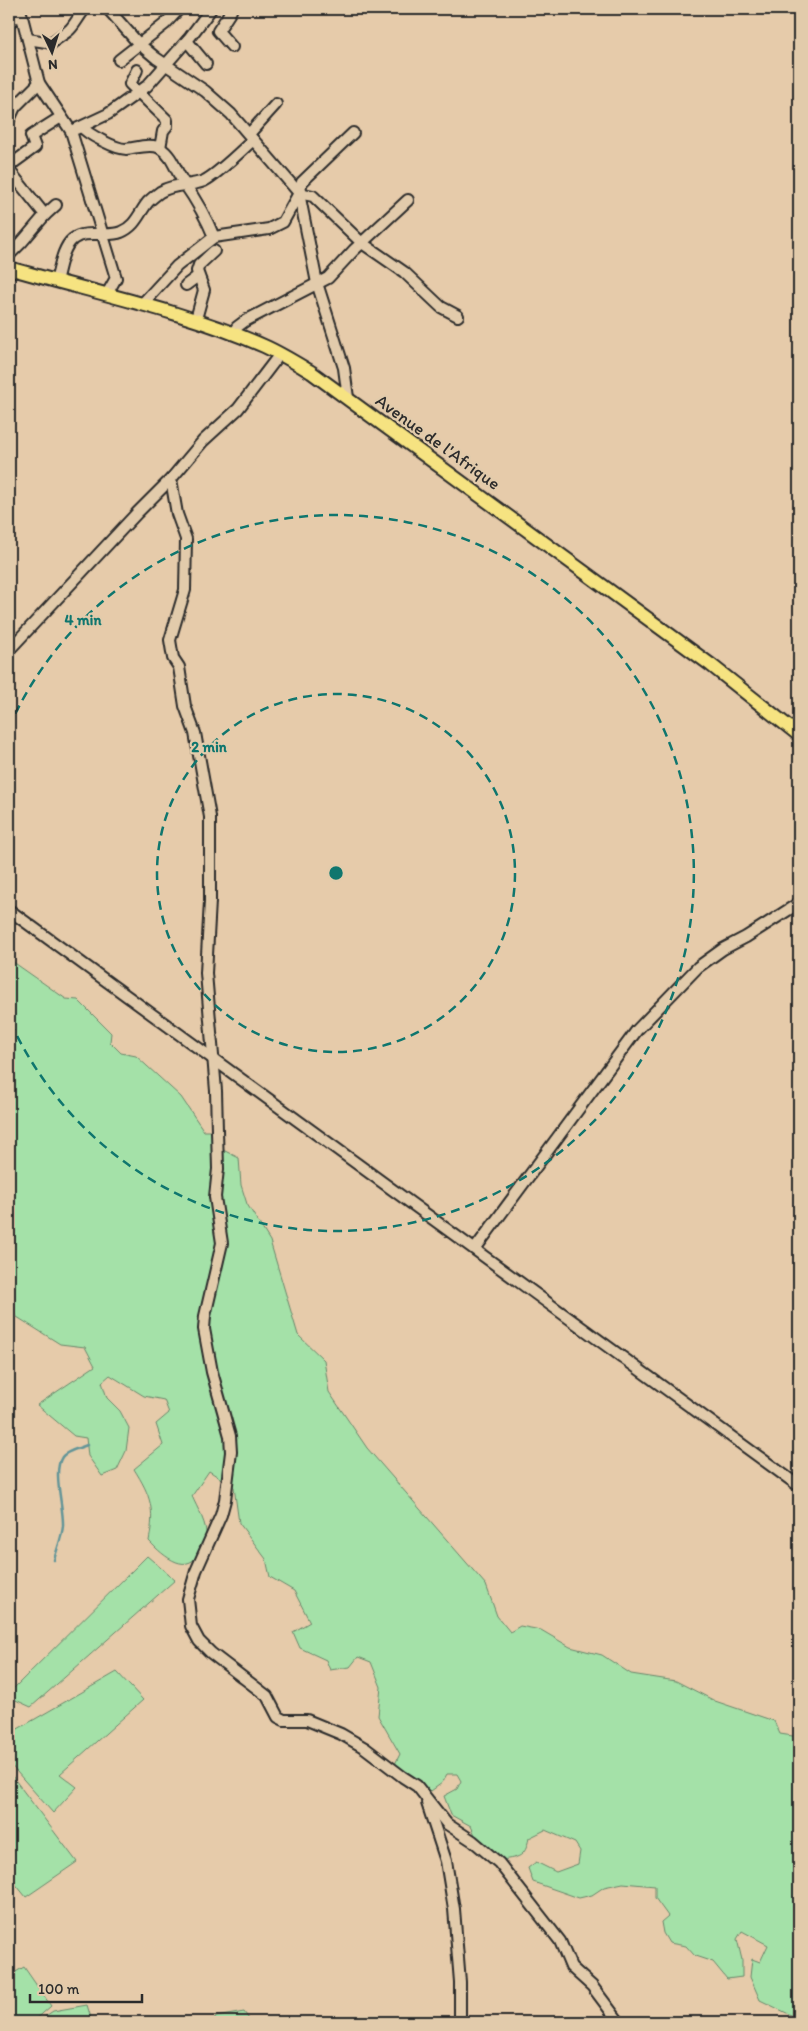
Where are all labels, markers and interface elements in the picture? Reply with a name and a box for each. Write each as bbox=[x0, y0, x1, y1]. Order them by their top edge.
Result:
north arrow bbox=[28, 28, 78, 78]
text: N bbox=[48, 56, 58, 73]
street label: Avenue de l'Afrique bbox=[371, 389, 505, 495]
text: 4 min bbox=[65, 611, 102, 629]
text: 2 min bbox=[191, 738, 228, 756]
centre of rings bbox=[327, 864, 345, 882]
scale bar bbox=[30, 1971, 142, 2003]
text: 100 m bbox=[38, 1980, 80, 1998]

